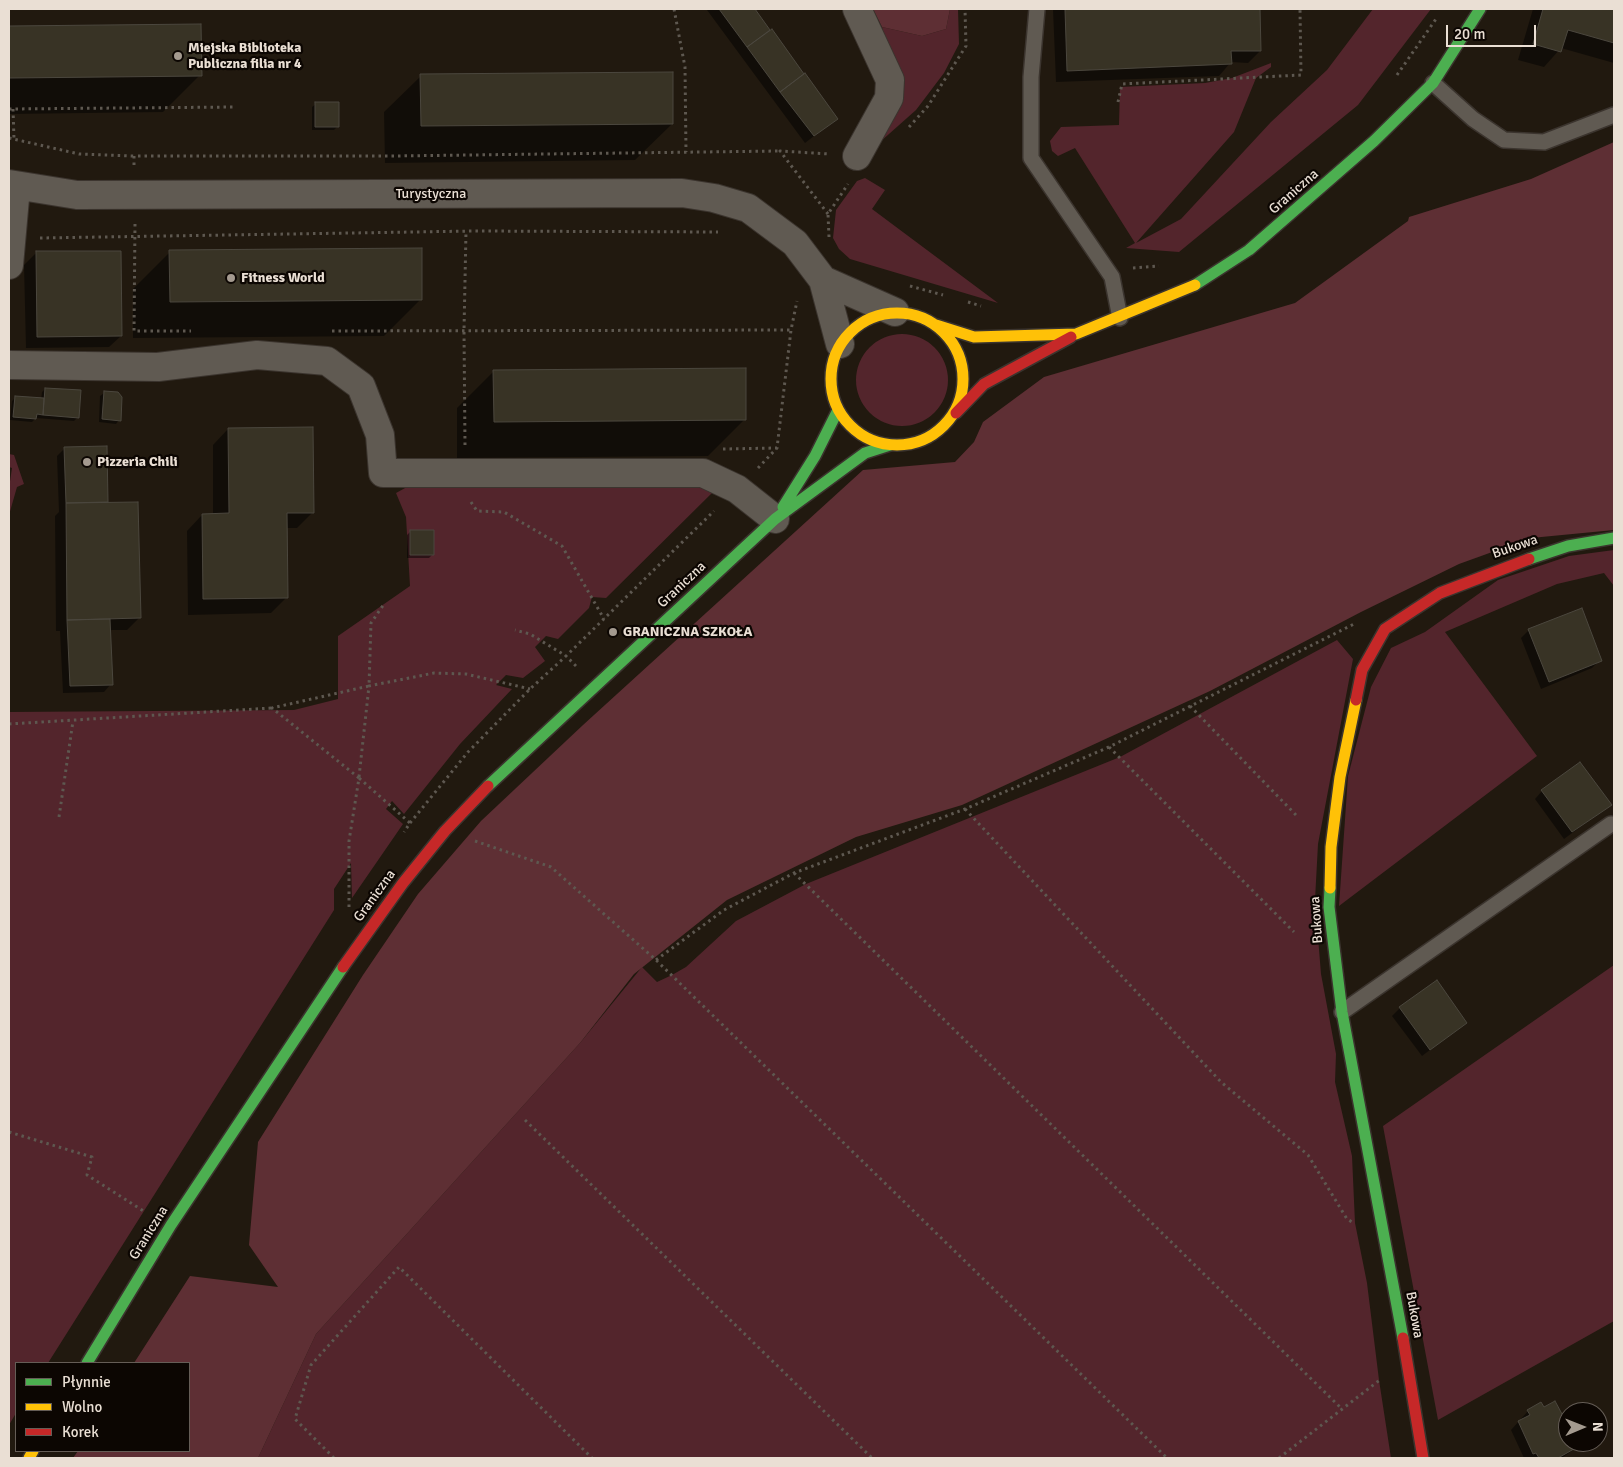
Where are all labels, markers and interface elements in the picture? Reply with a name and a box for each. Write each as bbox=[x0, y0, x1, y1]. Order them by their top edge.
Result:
scale bar bbox=[1448, 15, 1538, 47]
text: 20 m bbox=[1454, 25, 1485, 43]
place label: Miejska Biblioteka Publiczna filia nr 4 bbox=[188, 40, 301, 72]
marker: Miejska Biblioteka Publiczna filia nr 4 bbox=[172, 50, 184, 62]
street label: Graniczna bbox=[1266, 166, 1322, 218]
street label: Turystyczna bbox=[396, 186, 466, 202]
place label: Fitness World bbox=[241, 270, 325, 286]
marker: Fitness World bbox=[225, 272, 237, 284]
place label: Pizzeria Chili bbox=[97, 454, 178, 470]
marker: Pizzeria Chili bbox=[81, 456, 93, 468]
street label: Bukowa bbox=[1490, 531, 1540, 563]
street label: Graniczna bbox=[654, 558, 710, 612]
place label: GRANICZNA SZKOŁA bbox=[623, 624, 752, 640]
marker: GRANICZNA SZKOŁA bbox=[607, 626, 619, 638]
street label: Graniczna bbox=[351, 867, 399, 925]
street label: Bukowa bbox=[1307, 896, 1327, 944]
street label: Graniczna bbox=[126, 1203, 172, 1263]
street label: Bukowa bbox=[1402, 1290, 1426, 1340]
legend bbox=[15, 1362, 190, 1452]
text: Płynnie bbox=[62, 1373, 111, 1391]
text: Wolno bbox=[62, 1398, 102, 1416]
north arrow bbox=[1558, 1402, 1608, 1452]
text: N bbox=[1589, 1422, 1606, 1432]
text: Korek bbox=[62, 1423, 99, 1441]

